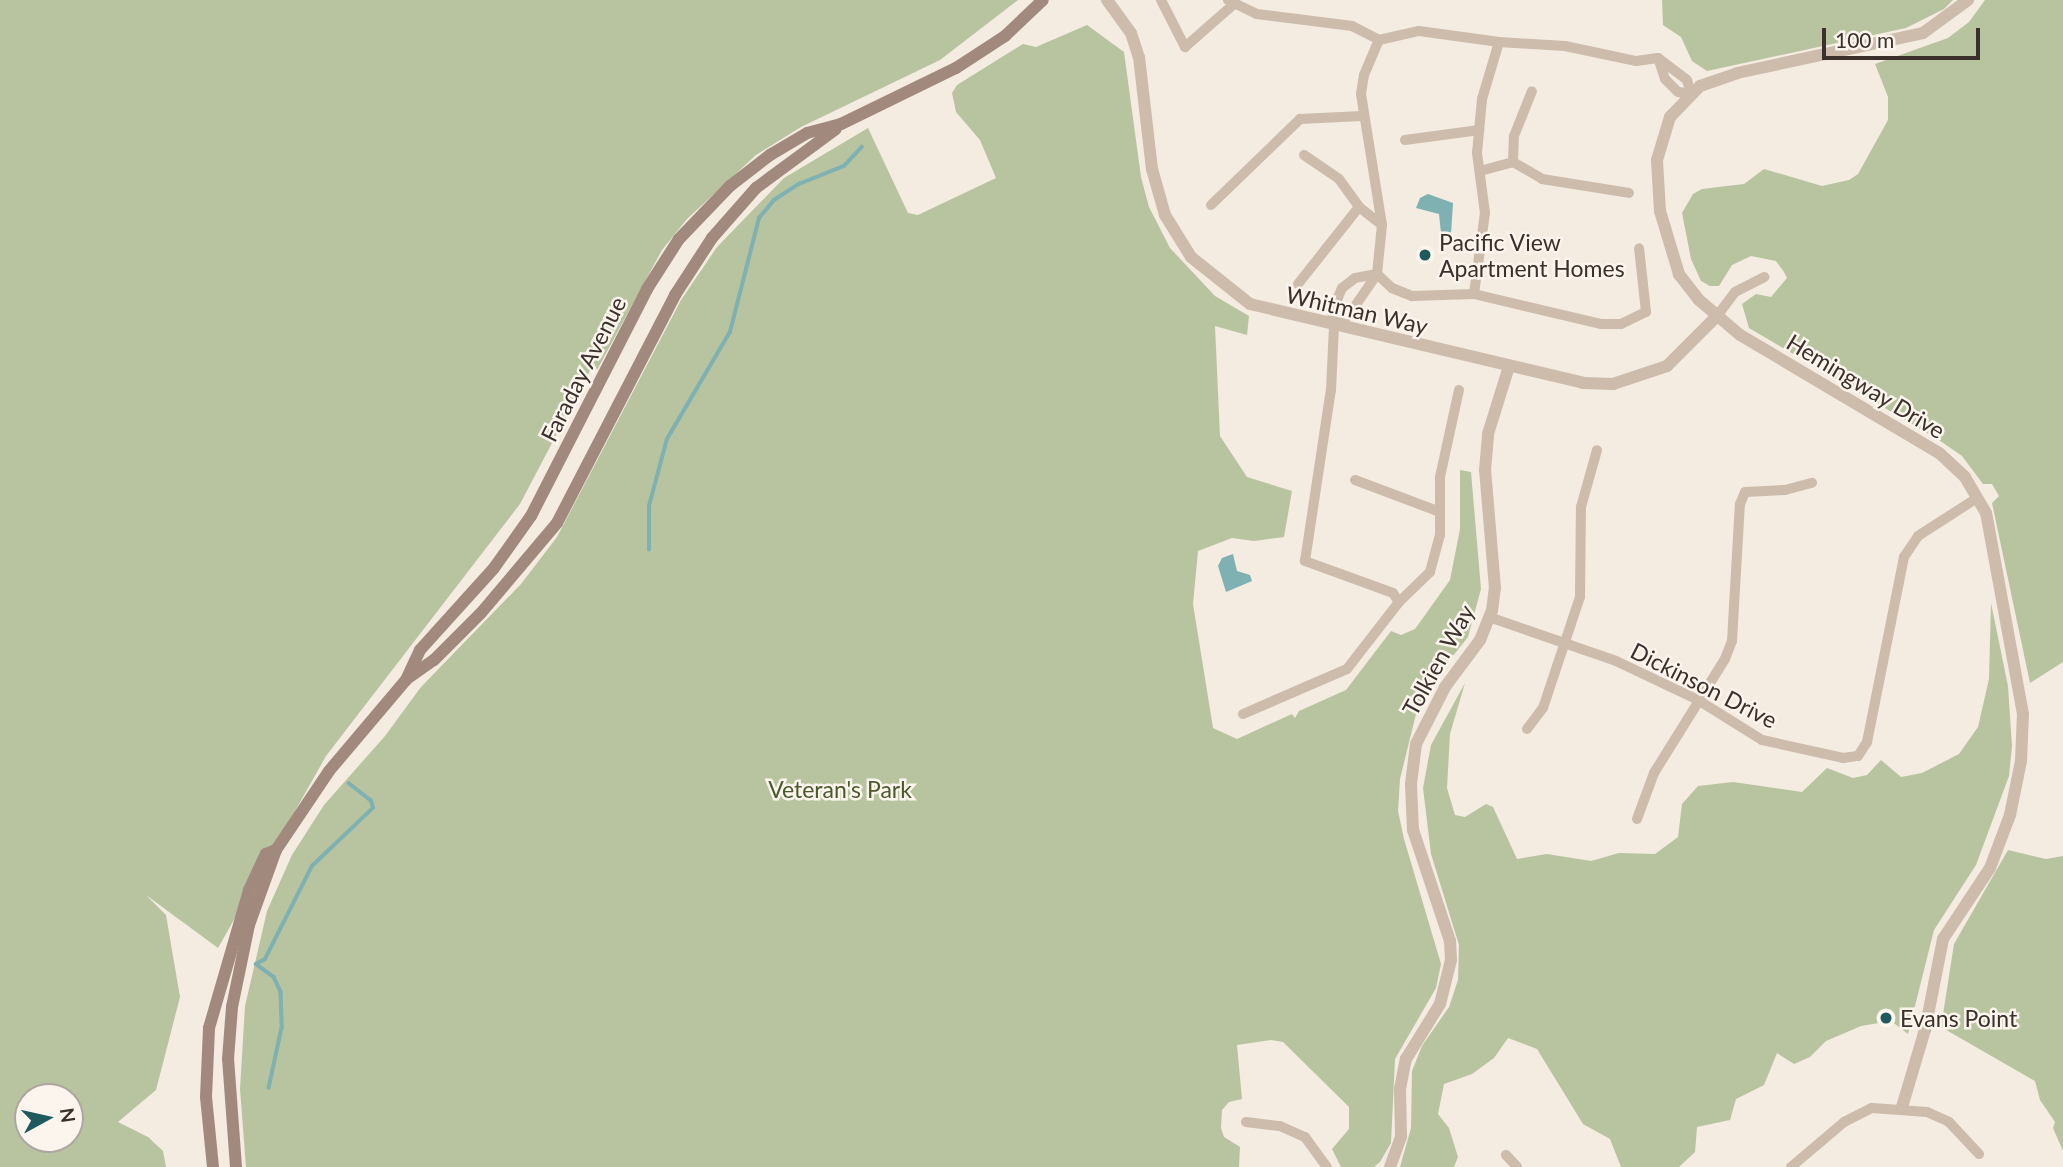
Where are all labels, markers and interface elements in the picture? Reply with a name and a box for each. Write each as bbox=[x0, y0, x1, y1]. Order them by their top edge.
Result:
scale bar bbox=[1825, 14, 1982, 58]
text: 100 m bbox=[1835, 27, 1894, 52]
place label: Pacific View Apartment Homes bbox=[1439, 228, 1625, 282]
marker: Pacific View Apartment Homes bbox=[1417, 247, 1433, 263]
street label: Whitman Way bbox=[1283, 280, 1431, 340]
street label: Faraday Avenue bbox=[534, 291, 632, 447]
street label: Hemingway Drive bbox=[1782, 328, 1950, 444]
street label: Tolkien Way bbox=[1396, 600, 1480, 720]
street label: Dickinson Drive bbox=[1626, 636, 1782, 734]
park label: Veteran's Park bbox=[768, 775, 912, 803]
place label: Evans Point bbox=[1900, 1004, 2017, 1032]
marker: Evans Point bbox=[1878, 1010, 1894, 1026]
north arrow bbox=[14, 1083, 84, 1153]
text: N bbox=[56, 1106, 81, 1124]

